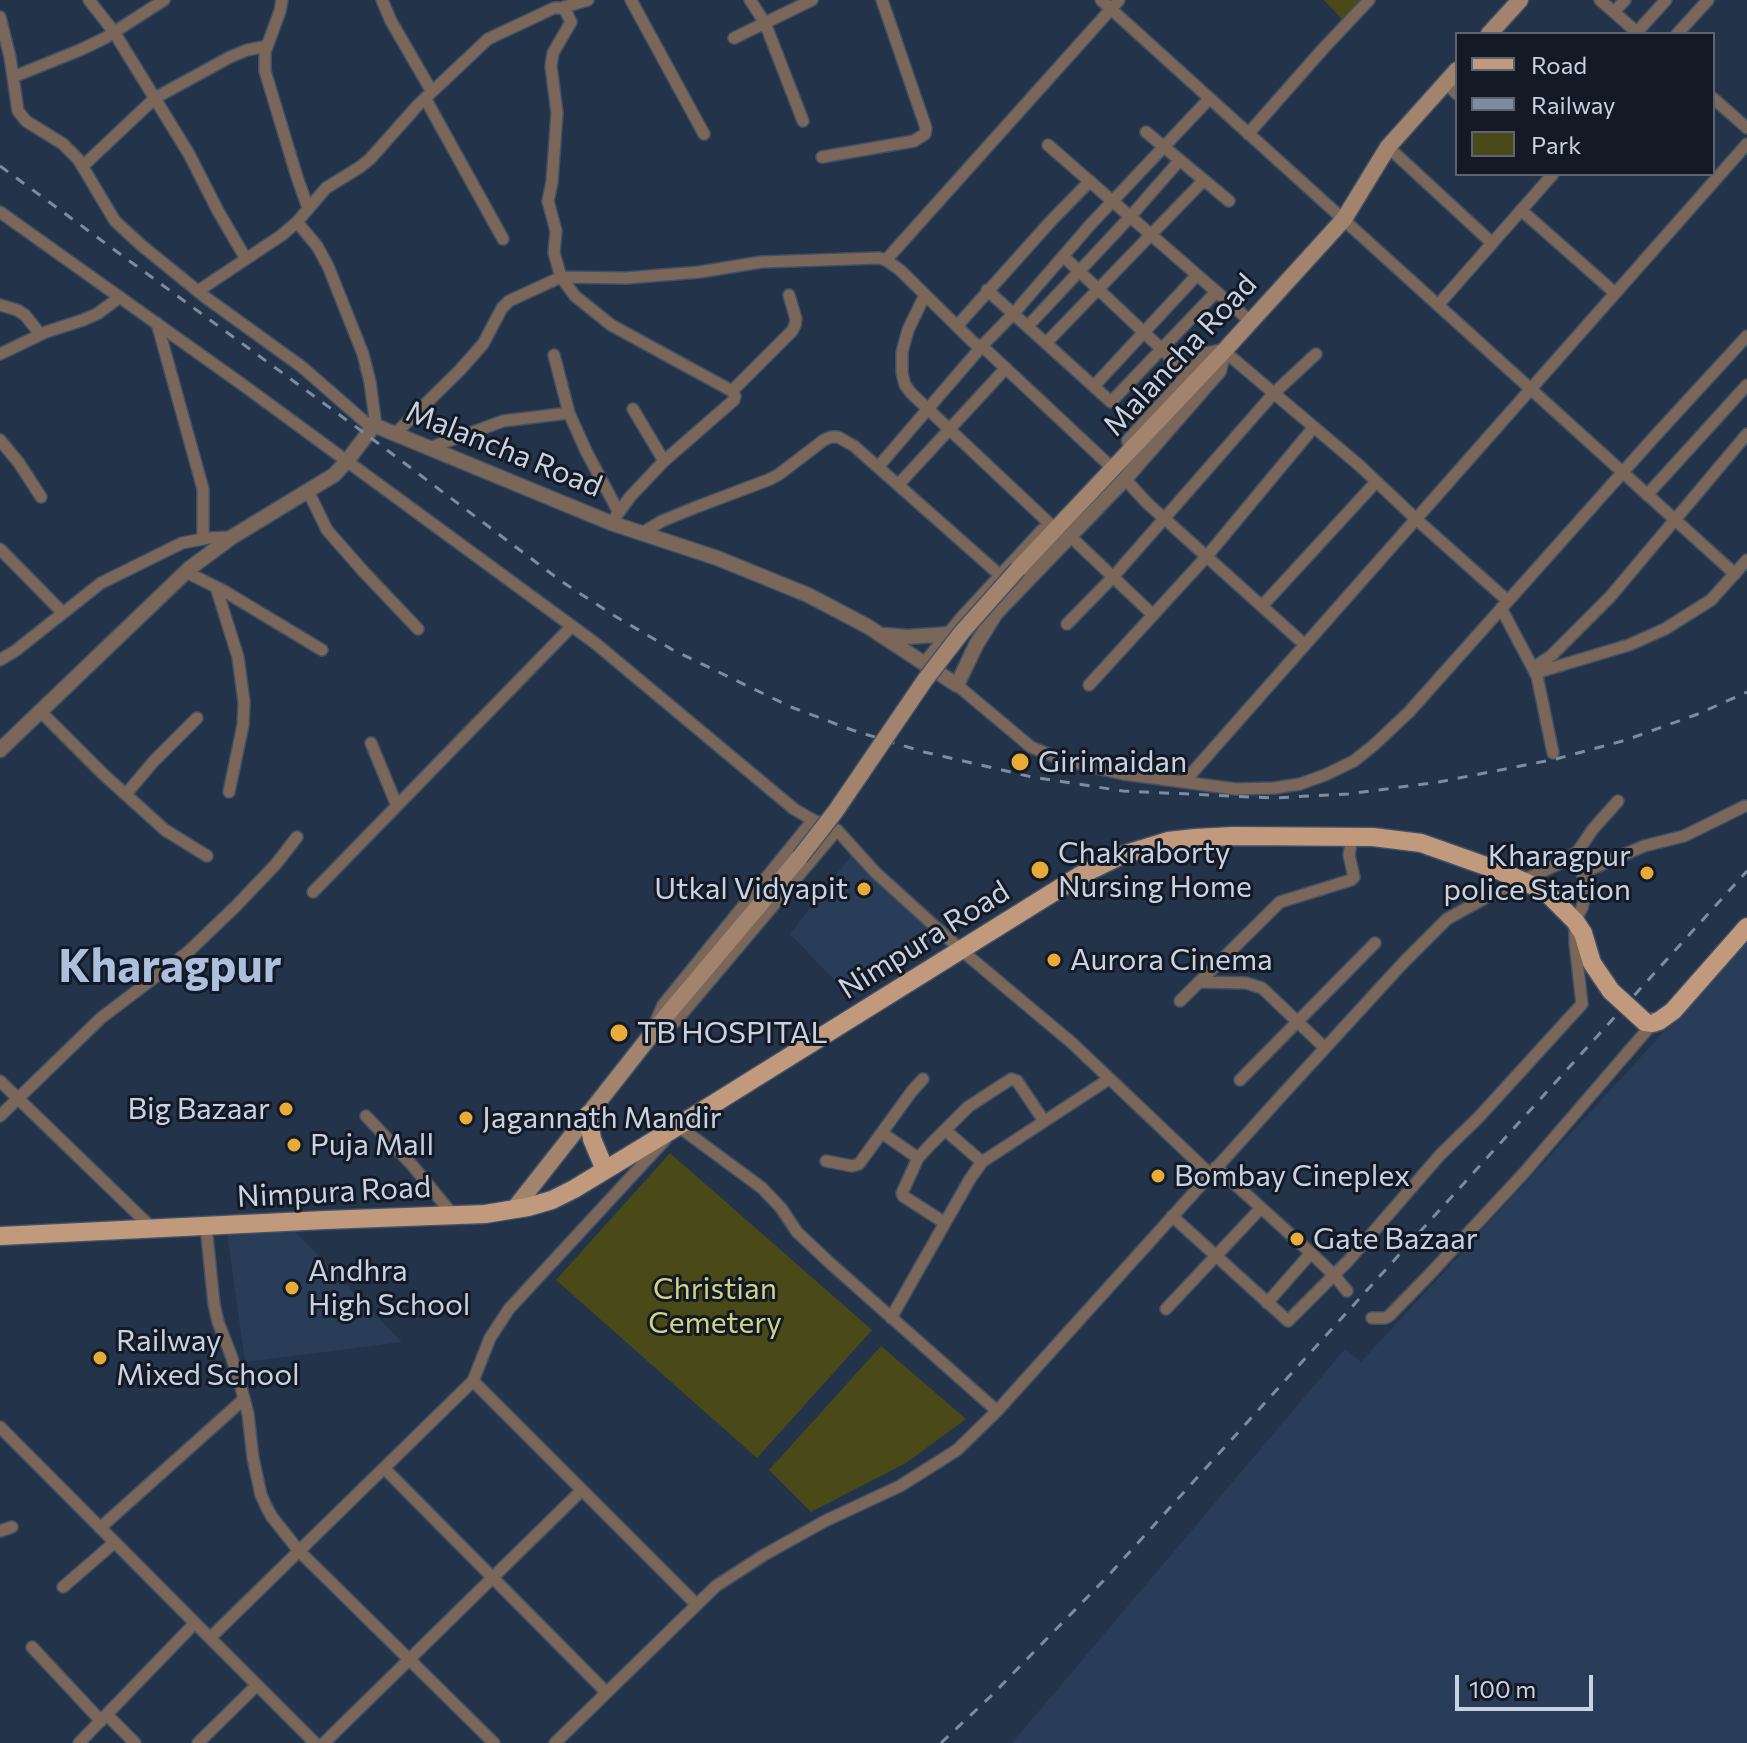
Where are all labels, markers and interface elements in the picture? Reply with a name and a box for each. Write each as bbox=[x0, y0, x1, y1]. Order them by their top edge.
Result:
legend bbox=[1455, 32, 1715, 176]
text: Road bbox=[1531, 50, 1587, 79]
text: Railway bbox=[1531, 90, 1616, 119]
text: Park bbox=[1531, 130, 1581, 159]
street label: Malancha Road bbox=[1096, 267, 1264, 443]
street label: Malancha Road bbox=[401, 393, 607, 505]
place label: Girimaidan bbox=[1038, 744, 1187, 780]
marker: Girimaidan bbox=[1009, 751, 1031, 773]
place label: Chakraborty Nursing Home bbox=[1058, 835, 1252, 906]
place label: Kharagpur police Station bbox=[1443, 838, 1631, 908]
marker: Chakraborty Nursing Home bbox=[1029, 859, 1051, 881]
marker: Kharagpur police Station bbox=[1638, 864, 1656, 882]
place label: Utkal Vidyapit bbox=[654, 871, 848, 907]
street label: Nimpura Road bbox=[832, 873, 1016, 1007]
marker: Utkal Vidyapit bbox=[855, 880, 873, 898]
district label: Kharagpur bbox=[58, 939, 282, 995]
place label: Aurora Cinema bbox=[1070, 942, 1273, 978]
marker: Aurora Cinema bbox=[1045, 951, 1063, 969]
place label: TB HOSPITAL bbox=[637, 1015, 828, 1051]
marker: TB HOSPITAL bbox=[608, 1022, 630, 1044]
place label: Big Bazaar bbox=[128, 1091, 270, 1127]
marker: Big Bazaar bbox=[277, 1100, 295, 1118]
place label: Jagannath Mandir bbox=[482, 1100, 722, 1136]
marker: Jagannath Mandir bbox=[457, 1109, 475, 1127]
place label: Puja Mall bbox=[310, 1127, 434, 1163]
marker: Puja Mall bbox=[285, 1136, 303, 1154]
place label: Bombay Cineplex bbox=[1174, 1158, 1410, 1194]
marker: Bombay Cineplex bbox=[1149, 1167, 1167, 1185]
street label: Nimpura Road bbox=[236, 1169, 432, 1215]
place label: Gate Bazaar bbox=[1313, 1221, 1478, 1257]
marker: Gate Bazaar bbox=[1288, 1230, 1306, 1248]
place label: Andhra High School bbox=[308, 1253, 470, 1324]
park label: Christian Cemetery bbox=[648, 1271, 782, 1342]
marker: Andhra High School bbox=[283, 1279, 301, 1297]
place label: Railway Mixed School bbox=[116, 1323, 300, 1394]
marker: Railway Mixed School bbox=[91, 1349, 109, 1367]
scale bar bbox=[1459, 1659, 1597, 1709]
text: 100 m bbox=[1469, 1674, 1536, 1703]

